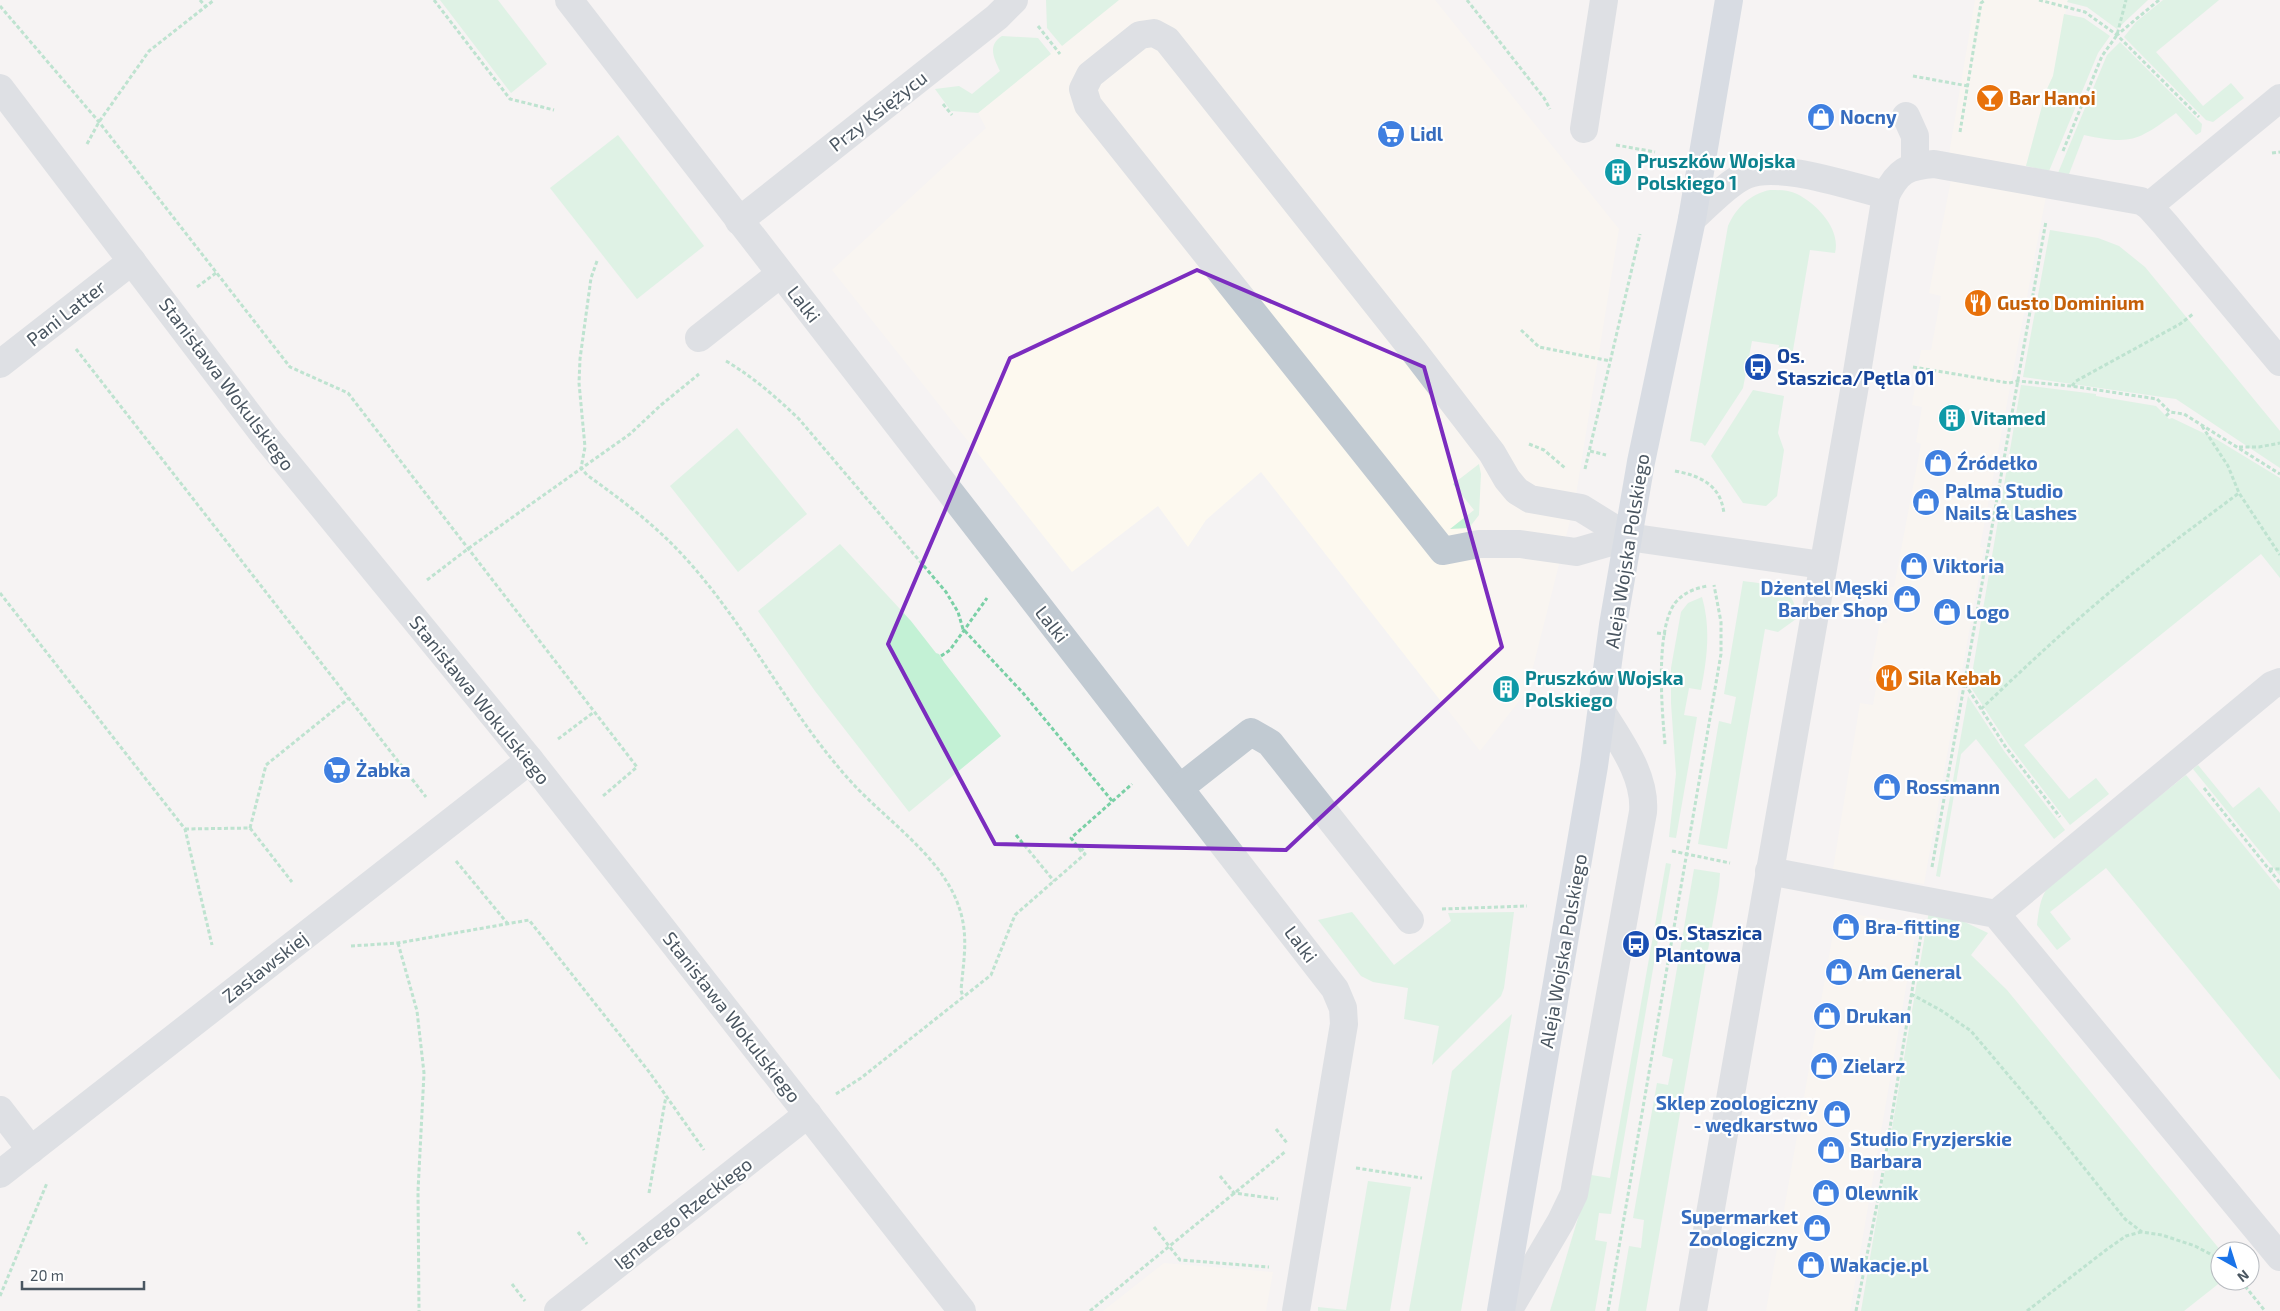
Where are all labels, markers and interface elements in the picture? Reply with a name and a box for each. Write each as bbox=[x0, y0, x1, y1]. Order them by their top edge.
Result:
street label: Przy Księżycu bbox=[824, 65, 931, 156]
bar icon: Bar Hanoi bbox=[1975, 83, 2005, 113]
place label: Bar Hanoi bbox=[2009, 86, 2096, 109]
shop icon: Nocny bbox=[1806, 102, 1836, 132]
place label: Nocny bbox=[1840, 105, 1897, 129]
supermarket icon: Lidl bbox=[1376, 119, 1406, 149]
place label: Lidl bbox=[1410, 122, 1444, 145]
place label: Pruszków Wojska Polskiego 1 bbox=[1637, 149, 1796, 194]
building icon: Pruszków Wojska Polskiego 1 bbox=[1603, 157, 1633, 187]
street label: Pani Latter bbox=[22, 274, 110, 351]
street label: Lalki bbox=[783, 281, 826, 327]
restaurant icon: Gusto Dominium bbox=[1963, 288, 1993, 318]
place label: Gusto Dominium bbox=[1997, 291, 2145, 314]
street label: Stanisława Wokulskiego bbox=[155, 293, 300, 475]
place label: Os. Staszica/Pętla 01 bbox=[1777, 344, 1935, 389]
bus stop icon: Os. Staszica/Pętla 01 bbox=[1743, 352, 1773, 382]
building icon: Vitamed bbox=[1937, 403, 1967, 433]
place label: Vitamed bbox=[1971, 406, 2046, 429]
shop icon: Źródełko bbox=[1923, 448, 1953, 478]
place label: Źródełko bbox=[1957, 451, 2038, 474]
street label: Aleja Wojska Polskiego bbox=[1600, 452, 1653, 650]
place label: Palma Studio Nails & Lashes bbox=[1945, 479, 2077, 524]
shop icon: Palma Studio Nails & Lashes bbox=[1911, 487, 1941, 517]
shop icon: Viktoria bbox=[1899, 551, 1929, 581]
place label: Viktoria bbox=[1933, 554, 2004, 577]
place label: Dżentel Męski Barber Shop bbox=[1760, 576, 1888, 621]
shop icon: Dżentel Męski Barber Shop bbox=[1892, 584, 1922, 614]
shop icon: Logo bbox=[1932, 597, 1962, 627]
place label: Logo bbox=[1966, 600, 2010, 623]
street label: Lalki bbox=[1031, 601, 1074, 647]
street label: Stanisława Wokulskiego bbox=[405, 611, 556, 789]
restaurant icon: Sila Kebab bbox=[1874, 663, 1904, 693]
place label: Pruszków Wojska Polskiego bbox=[1525, 666, 1684, 711]
place label: Sila Kebab bbox=[1908, 666, 2001, 689]
building icon: Pruszków Wojska Polskiego bbox=[1491, 674, 1521, 704]
supermarket icon: Żabka bbox=[322, 755, 352, 785]
place label: Żabka bbox=[356, 758, 411, 781]
shop icon: Rossmann bbox=[1872, 772, 1902, 802]
place label: Rossmann bbox=[1906, 775, 2000, 798]
street label: Aleja Wojska Polskiego bbox=[1534, 852, 1591, 1050]
shop icon: Bra-fitting bbox=[1831, 912, 1861, 942]
place label: Bra-fitting bbox=[1865, 915, 1960, 938]
street label: Lalki bbox=[1280, 921, 1323, 967]
place label: Os. Staszica Plantowa bbox=[1655, 921, 1762, 966]
street label: Zasławskiej bbox=[217, 926, 312, 1007]
street label: Stanisława Wokulskiego bbox=[659, 927, 806, 1107]
bus stop icon: Os. Staszica Plantowa bbox=[1621, 929, 1651, 959]
shop icon: Am General bbox=[1824, 957, 1854, 987]
place label: Am General bbox=[1858, 960, 1962, 983]
shop icon: Drukan bbox=[1812, 1001, 1842, 1031]
place label: Drukan bbox=[1846, 1004, 1911, 1027]
shop icon: Zielarz bbox=[1809, 1051, 1839, 1081]
place label: Zielarz bbox=[1843, 1054, 1905, 1077]
place label: Sklep zoologiczny - wędkarstwo bbox=[1656, 1091, 1818, 1136]
shop icon: Sklep zoologiczny - wędkarstwo bbox=[1822, 1099, 1852, 1129]
place label: Studio Fryzjerskie Barbara bbox=[1850, 1127, 2012, 1172]
shop icon: Studio Fryzjerskie Barbara bbox=[1816, 1135, 1846, 1165]
street label: Ignacego Rzeckiego bbox=[609, 1152, 756, 1274]
shop icon: Olewnik bbox=[1811, 1178, 1841, 1208]
place label: Olewnik bbox=[1845, 1181, 1919, 1204]
place label: Supermarket Zoologiczny bbox=[1681, 1205, 1798, 1251]
shop icon: Supermarket Zoologiczny bbox=[1802, 1213, 1832, 1243]
north arrow bbox=[2210, 1241, 2260, 1291]
shop icon: Wakacje.pl bbox=[1796, 1250, 1826, 1280]
place label: Wakacje.pl bbox=[1830, 1253, 1929, 1276]
scale bar bbox=[22, 1258, 145, 1290]
text: 20 m bbox=[30, 1266, 64, 1284]
text: N bbox=[2234, 1267, 2253, 1286]

